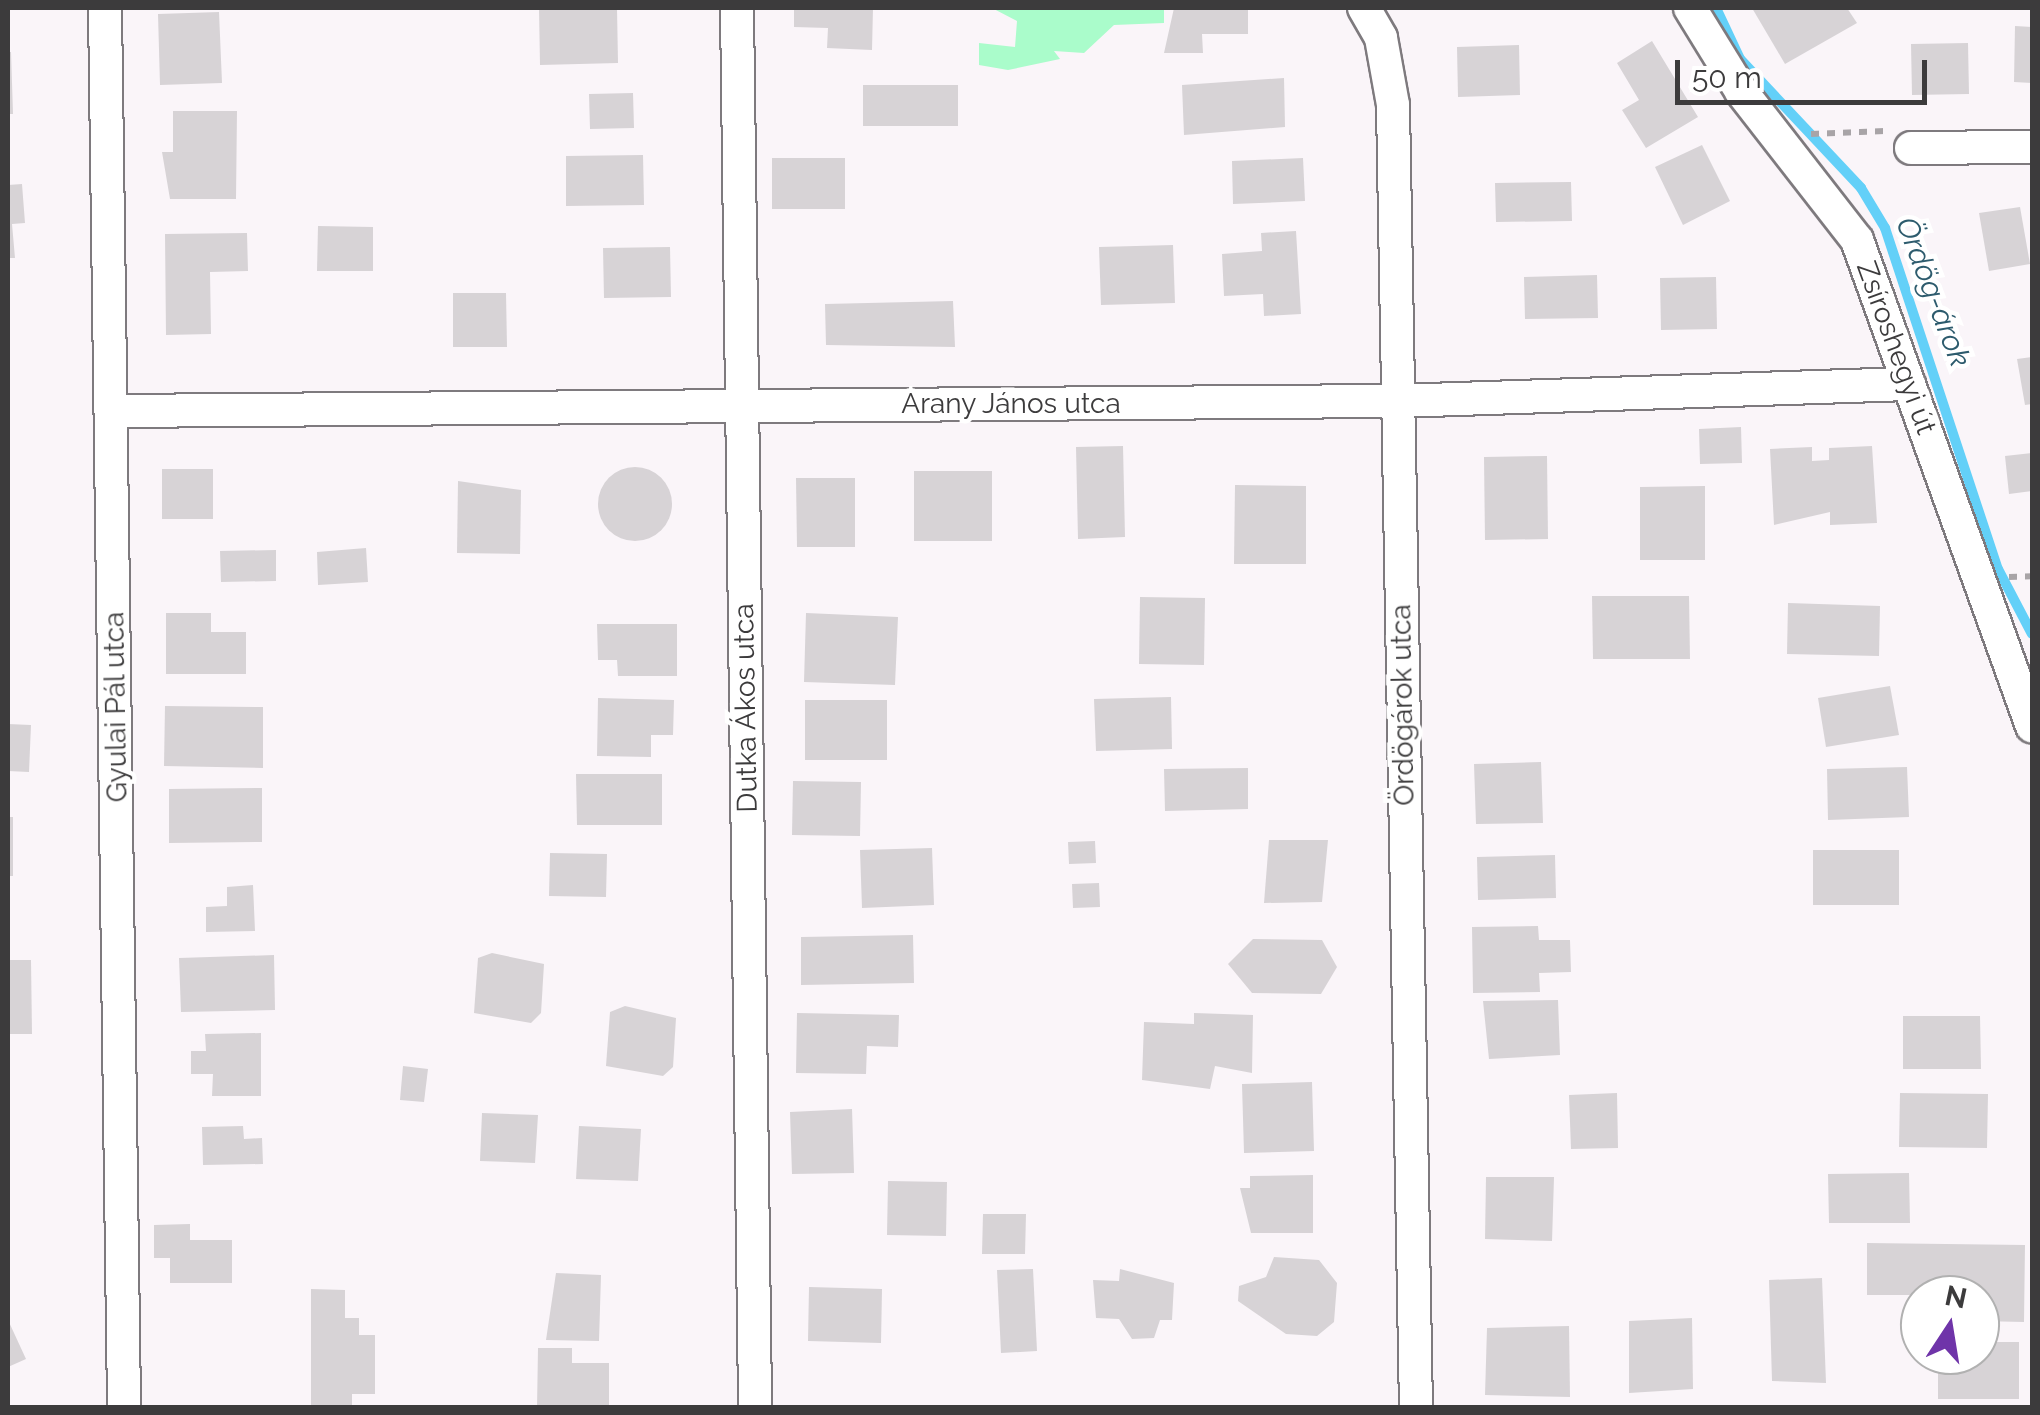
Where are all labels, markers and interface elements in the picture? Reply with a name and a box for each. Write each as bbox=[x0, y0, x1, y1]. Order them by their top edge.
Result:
scale bar bbox=[1680, 40, 1932, 102]
text: 50 m bbox=[1692, 60, 1762, 95]
water label: Ördög-árok bbox=[1888, 212, 1978, 372]
street label: Zsíroshegyi út bbox=[1849, 257, 1943, 439]
street label: Arany János utca bbox=[901, 387, 1121, 421]
street label: Dutka Ákos utca bbox=[727, 603, 765, 813]
street label: Ördögárok utca bbox=[1384, 604, 1422, 806]
street label: Gyulai Pál utca bbox=[98, 611, 134, 803]
north arrow bbox=[1900, 1275, 2000, 1375]
text: N bbox=[1942, 1279, 1970, 1315]

